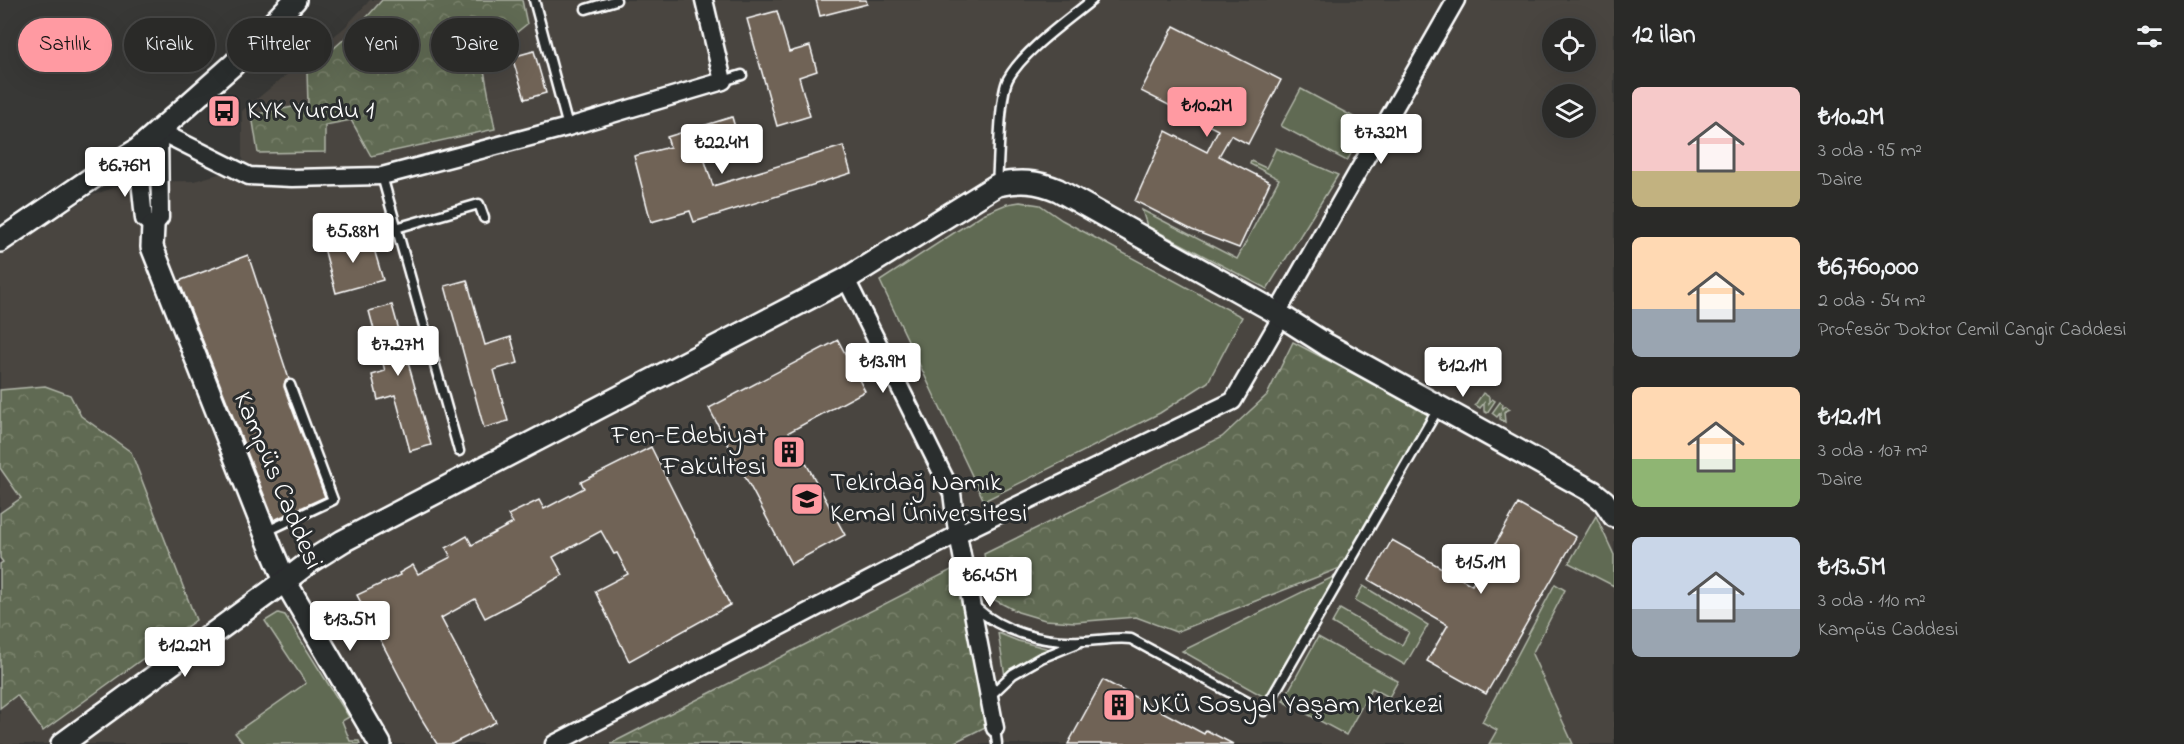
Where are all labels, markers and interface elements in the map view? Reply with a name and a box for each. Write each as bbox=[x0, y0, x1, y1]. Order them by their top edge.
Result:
text: 12 ilan bbox=[1632, 17, 1696, 55]
chip: Satılık bbox=[18, 18, 112, 72]
chip: Kiralık bbox=[124, 18, 215, 72]
chip: Filtreler bbox=[227, 18, 332, 72]
chip: Yeni bbox=[344, 18, 419, 72]
chip: Daire bbox=[431, 18, 519, 72]
map controls bbox=[1542, 18, 1596, 138]
button: locate bbox=[1542, 18, 1596, 72]
icon: filters bbox=[2133, 20, 2166, 53]
button: layers bbox=[1542, 84, 1596, 138]
pin: ₺10.2M bbox=[1158, 87, 1256, 138]
place label: KYK Yurdu 1 bbox=[247, 92, 374, 131]
text: ₺10.2M bbox=[1181, 92, 1233, 121]
bus stop icon: KYK Yurdu 1 bbox=[206, 93, 242, 129]
text: ₺10.2M bbox=[1818, 99, 1884, 137]
icon: home bbox=[1680, 111, 1752, 183]
pin: ₺7.32M bbox=[1332, 114, 1430, 165]
text: ₺7.32M bbox=[1355, 119, 1407, 148]
pin: ₺22.4M bbox=[673, 124, 771, 175]
text: ₺22.4M bbox=[695, 129, 749, 158]
text: 3 oda · 95 m² bbox=[1818, 137, 1922, 166]
pin: ₺6.76M bbox=[76, 147, 174, 198]
text: ₺6.76M bbox=[99, 152, 151, 181]
text: Daire bbox=[1818, 166, 1862, 195]
pin: ₺5.88M bbox=[304, 213, 402, 264]
text: ₺5.88M bbox=[327, 218, 379, 247]
text: ₺6,760,000 bbox=[1818, 249, 1918, 287]
icon: home bbox=[1680, 261, 1752, 333]
text: 2 oda · 54 m² bbox=[1818, 287, 1926, 316]
text: Profesör Doktor Cemil Cangir Caddesi bbox=[1818, 316, 2126, 345]
pin: ₺7.27M bbox=[349, 326, 447, 377]
text: ₺7.27M bbox=[372, 331, 424, 360]
pin: ₺13.9M bbox=[834, 343, 932, 394]
pin: ₺12.1M bbox=[1414, 347, 1512, 398]
text: ₺13.9M bbox=[860, 348, 906, 377]
text: ₺12.1M bbox=[1439, 352, 1487, 381]
street label: Kampüs Caddesi bbox=[222, 386, 332, 576]
text: ₺12.1M bbox=[1818, 399, 1882, 437]
icon: home bbox=[1680, 411, 1752, 483]
place label: Fen-Edebiyat Fakültesi bbox=[611, 417, 766, 487]
building icon: Fen-Edebiyat Fakültesi bbox=[771, 434, 807, 470]
text: 3 oda · 107 m² bbox=[1818, 437, 1928, 466]
place label: Tekirdağ Namık Kemal Üniversitesi bbox=[830, 464, 1027, 534]
text: Daire bbox=[1818, 466, 1862, 495]
school or university icon: Tekirdağ Namık Kemal Üniversitesi bbox=[789, 481, 825, 517]
pin: ₺15.1M bbox=[1432, 544, 1530, 595]
text: ₺15.1M bbox=[1456, 549, 1506, 578]
text: ₺13.5M bbox=[1818, 549, 1886, 587]
pin: ₺6.45M bbox=[941, 557, 1039, 608]
icon: home bbox=[1680, 561, 1752, 633]
text: ₺6.45M bbox=[963, 562, 1017, 591]
text: 3 oda · 110 m² bbox=[1818, 587, 1926, 616]
pin: ₺13.5M bbox=[301, 601, 399, 652]
text: ₺13.5M bbox=[324, 606, 376, 635]
text: Kampüs Caddesi bbox=[1818, 616, 1958, 645]
pin: ₺12.2M bbox=[136, 627, 234, 678]
text: ₺12.2M bbox=[159, 632, 211, 661]
place label: NKÜ Sosyal Yaşam Merkezi bbox=[1142, 686, 1443, 725]
building icon: NKÜ Sosyal Yaşam Merkezi bbox=[1101, 687, 1137, 723]

